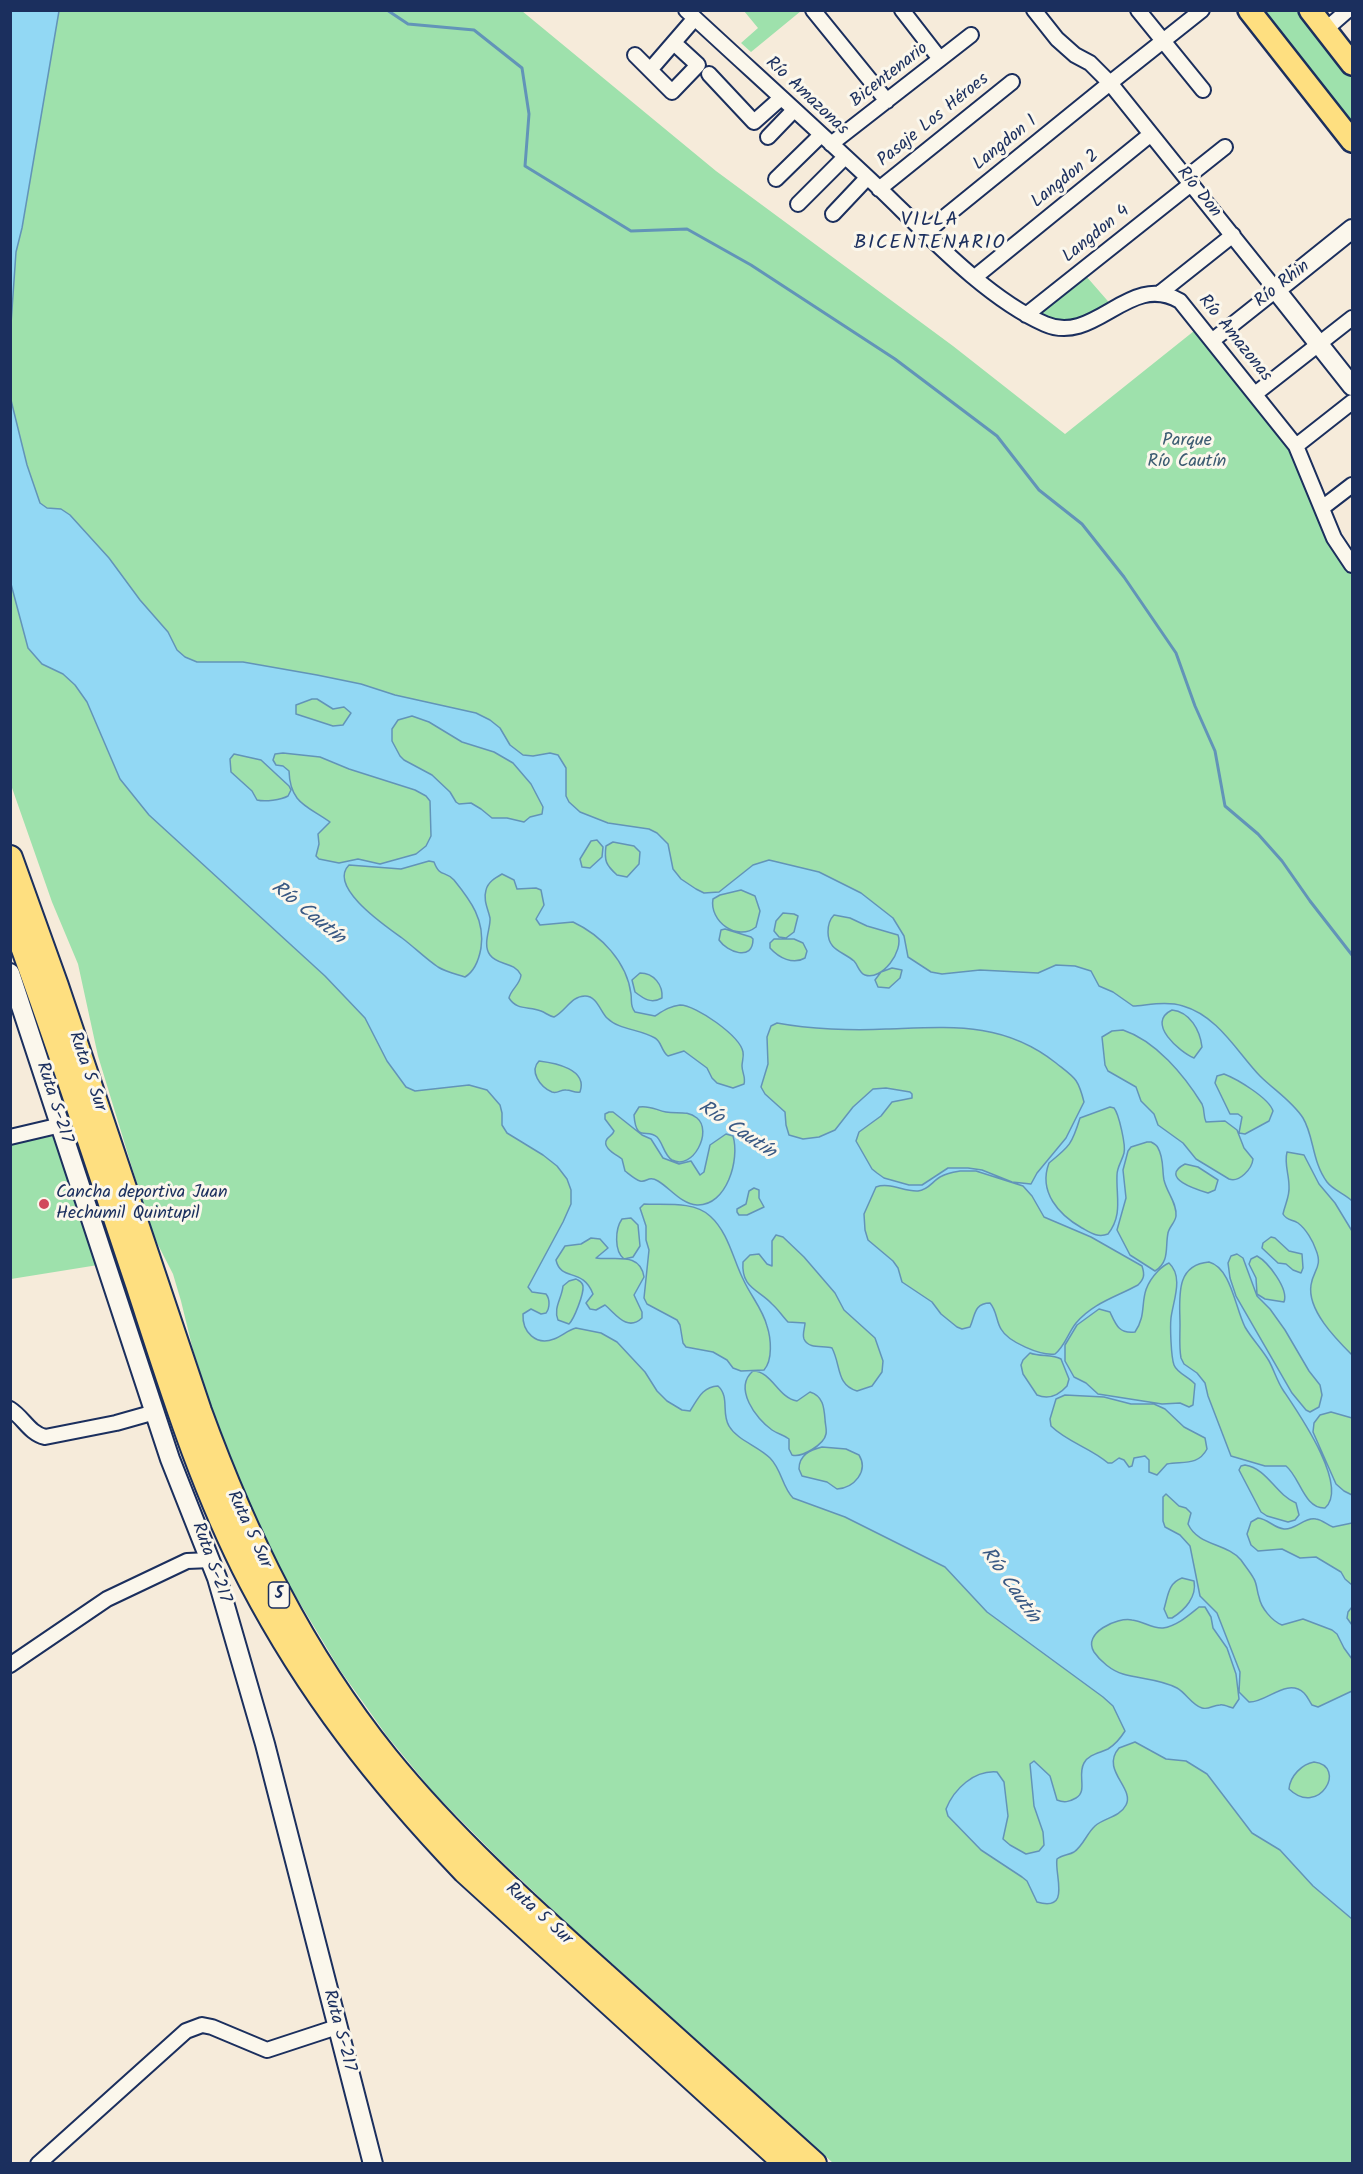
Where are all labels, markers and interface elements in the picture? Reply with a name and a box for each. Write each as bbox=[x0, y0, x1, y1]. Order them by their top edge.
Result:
street label: Bicentenario bbox=[847, 39, 933, 113]
street label: Río Amazonas bbox=[760, 53, 852, 141]
street label: Pasaje Los Héroes bbox=[874, 70, 994, 172]
street label: Langdon 1 bbox=[970, 112, 1042, 176]
street label: Langdon 2 bbox=[1028, 146, 1104, 214]
street label: Río Don bbox=[1171, 163, 1225, 223]
street label: Langdon 4 bbox=[1059, 201, 1135, 269]
district label: VILLA BICENTENARIO bbox=[854, 210, 1006, 257]
street label: Río Rhin bbox=[1251, 257, 1315, 313]
street label: Río Amazonas bbox=[1192, 291, 1276, 387]
park label: Parque Río Cautín bbox=[1148, 431, 1226, 474]
water label: Río Cautín bbox=[265, 877, 349, 951]
street label: Ruta 5 Sur bbox=[62, 1029, 110, 1115]
street label: Ruta S-217 bbox=[30, 1060, 76, 1146]
water label: Río Cautín bbox=[693, 1097, 779, 1165]
place label: Cancha deportiva Juan Hechumil Quintupil bbox=[56, 1183, 228, 1226]
marker: Cancha deportiva Juan Hechumil Quintupil bbox=[37, 1197, 51, 1211]
street label: Ruta 5 Sur bbox=[221, 1488, 275, 1572]
street label: Ruta S-217 bbox=[185, 1520, 235, 1606]
water label: Río Cautín bbox=[974, 1543, 1044, 1629]
road number: 5 bbox=[268, 1582, 290, 1608]
street label: Ruta 5 Sur bbox=[500, 1879, 576, 1951]
street label: Ruta S-217 bbox=[317, 1988, 359, 2074]

